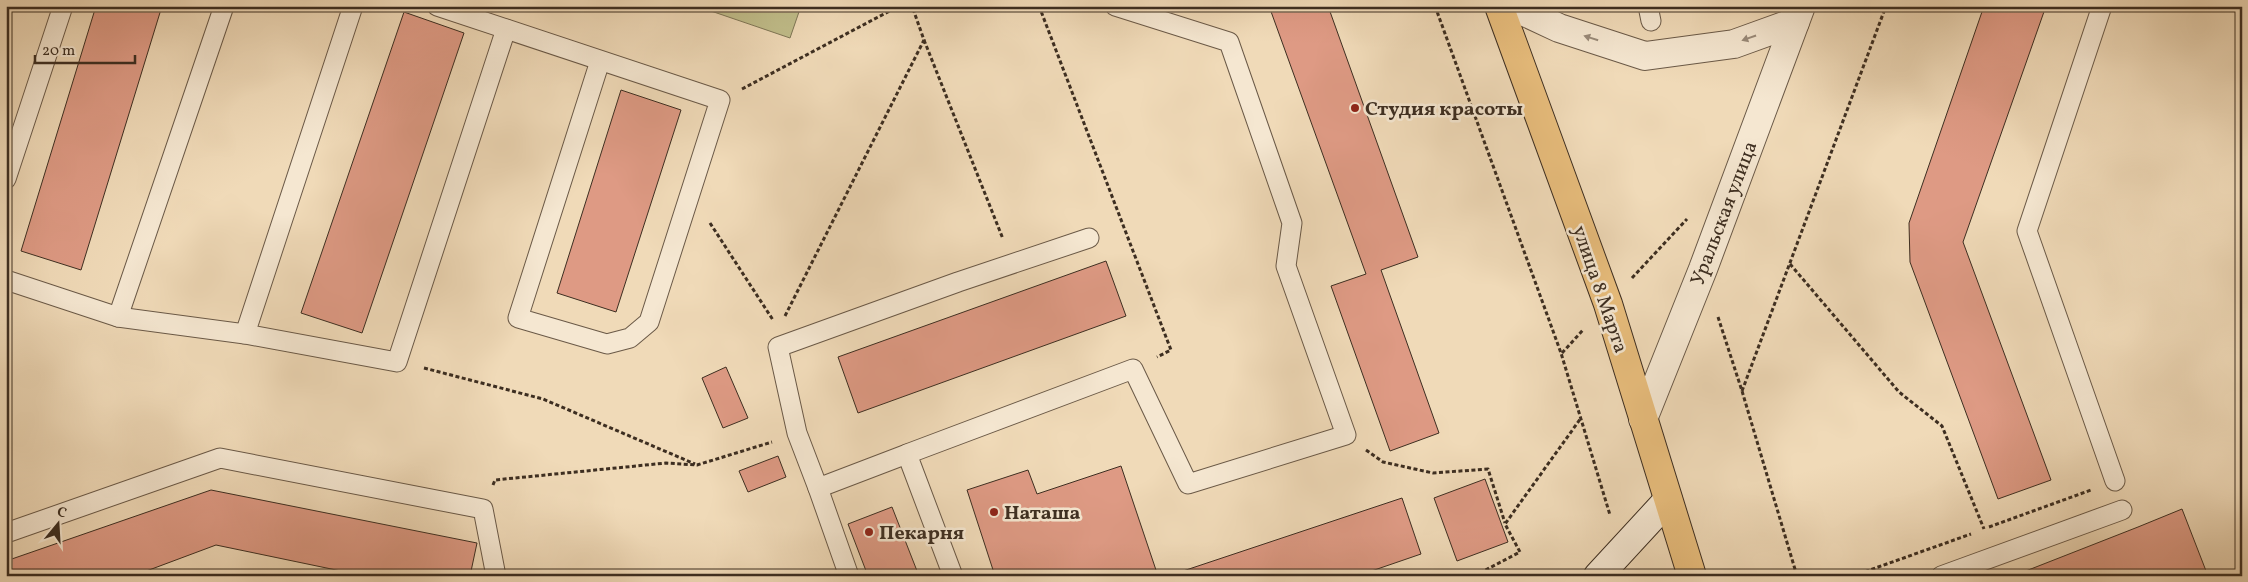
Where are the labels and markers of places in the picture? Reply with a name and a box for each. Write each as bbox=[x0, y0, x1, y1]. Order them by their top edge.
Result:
place label: Студия красоты bbox=[1365, 96, 1523, 124]
marker: Студия красоты bbox=[1349, 102, 1361, 114]
place label: Наташа bbox=[1004, 500, 1080, 528]
marker: Наташа bbox=[988, 506, 1000, 518]
place label: Пекарня bbox=[879, 520, 964, 548]
marker: Пекарня bbox=[863, 526, 875, 538]

